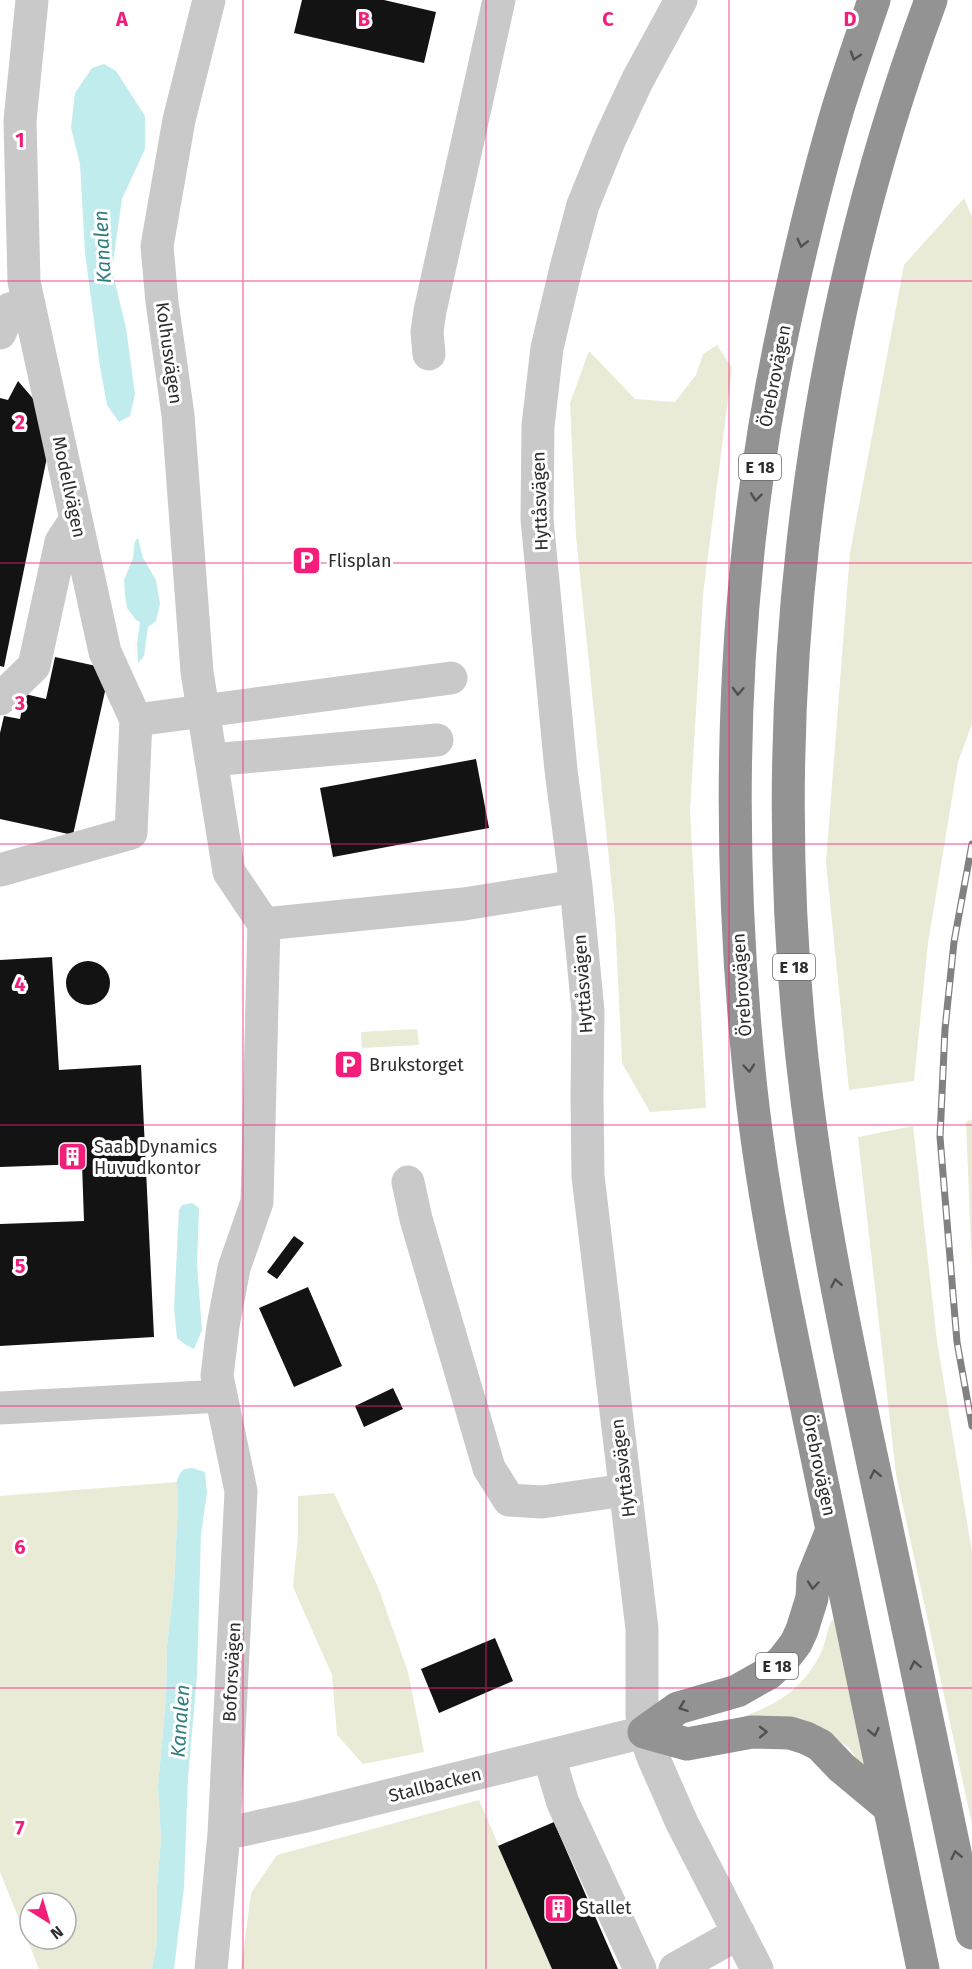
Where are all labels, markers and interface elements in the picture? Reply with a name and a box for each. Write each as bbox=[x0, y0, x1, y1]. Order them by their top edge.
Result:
text: A bbox=[115, 7, 129, 31]
text: B bbox=[358, 7, 370, 31]
text: C bbox=[602, 7, 614, 31]
text: D bbox=[843, 7, 857, 31]
one-way arrow bbox=[850, 50, 863, 60]
text: 1 bbox=[15, 128, 25, 152]
water label: Kanalen bbox=[88, 210, 116, 284]
one-way arrow bbox=[797, 238, 810, 248]
street label: Kolhusvägen bbox=[151, 301, 187, 405]
street label: Örebrovägen bbox=[754, 323, 796, 429]
text: 2 bbox=[15, 410, 25, 434]
street label: Modellvägen bbox=[48, 434, 90, 540]
street label: Hyttåsvägen bbox=[527, 451, 553, 551]
road number: E 18 bbox=[739, 454, 781, 480]
one-way arrow bbox=[750, 492, 762, 501]
parking icon: Flisplan bbox=[291, 545, 323, 577]
place label: Flisplan bbox=[328, 550, 392, 572]
one-way arrow bbox=[732, 686, 744, 695]
text: 3 bbox=[14, 691, 25, 715]
street label: Örebrovägen bbox=[727, 932, 757, 1038]
street label: Hyttåsvägen bbox=[569, 934, 597, 1034]
road number: E 18 bbox=[773, 954, 815, 980]
text: 4 bbox=[14, 972, 26, 996]
parking icon: Brukstorget bbox=[332, 1049, 364, 1081]
place label: Brukstorget bbox=[369, 1054, 464, 1076]
one-way arrow bbox=[742, 1063, 755, 1072]
place label: Saab Dynamics Huvudkontor bbox=[94, 1136, 217, 1179]
building icon: Saab Dynamics Huvudkontor bbox=[57, 1141, 89, 1173]
text: 5 bbox=[15, 1254, 26, 1278]
one-way arrow bbox=[830, 1278, 843, 1288]
street label: Örebrovägen bbox=[797, 1412, 841, 1518]
street label: Hyttåsvägen bbox=[606, 1417, 640, 1519]
one-way arrow bbox=[869, 1469, 882, 1479]
text: 6 bbox=[14, 1535, 26, 1559]
one-way arrow bbox=[807, 1580, 820, 1590]
street label: Boforsvägen bbox=[218, 1621, 246, 1723]
road number: E 18 bbox=[756, 1653, 798, 1679]
one-way arrow bbox=[909, 1660, 922, 1670]
water label: Kanalen bbox=[165, 1684, 195, 1758]
one-way arrow bbox=[678, 1700, 689, 1712]
one-way arrow bbox=[759, 1726, 768, 1738]
one-way arrow bbox=[867, 1726, 880, 1736]
street label: Stallbacken bbox=[386, 1763, 484, 1807]
text: 7 bbox=[15, 1816, 25, 1840]
one-way arrow bbox=[950, 1851, 963, 1861]
north arrow bbox=[18, 1891, 78, 1951]
building icon: Stallet bbox=[542, 1892, 574, 1924]
place label: Stallet bbox=[579, 1897, 632, 1919]
text: N bbox=[47, 1922, 67, 1943]

